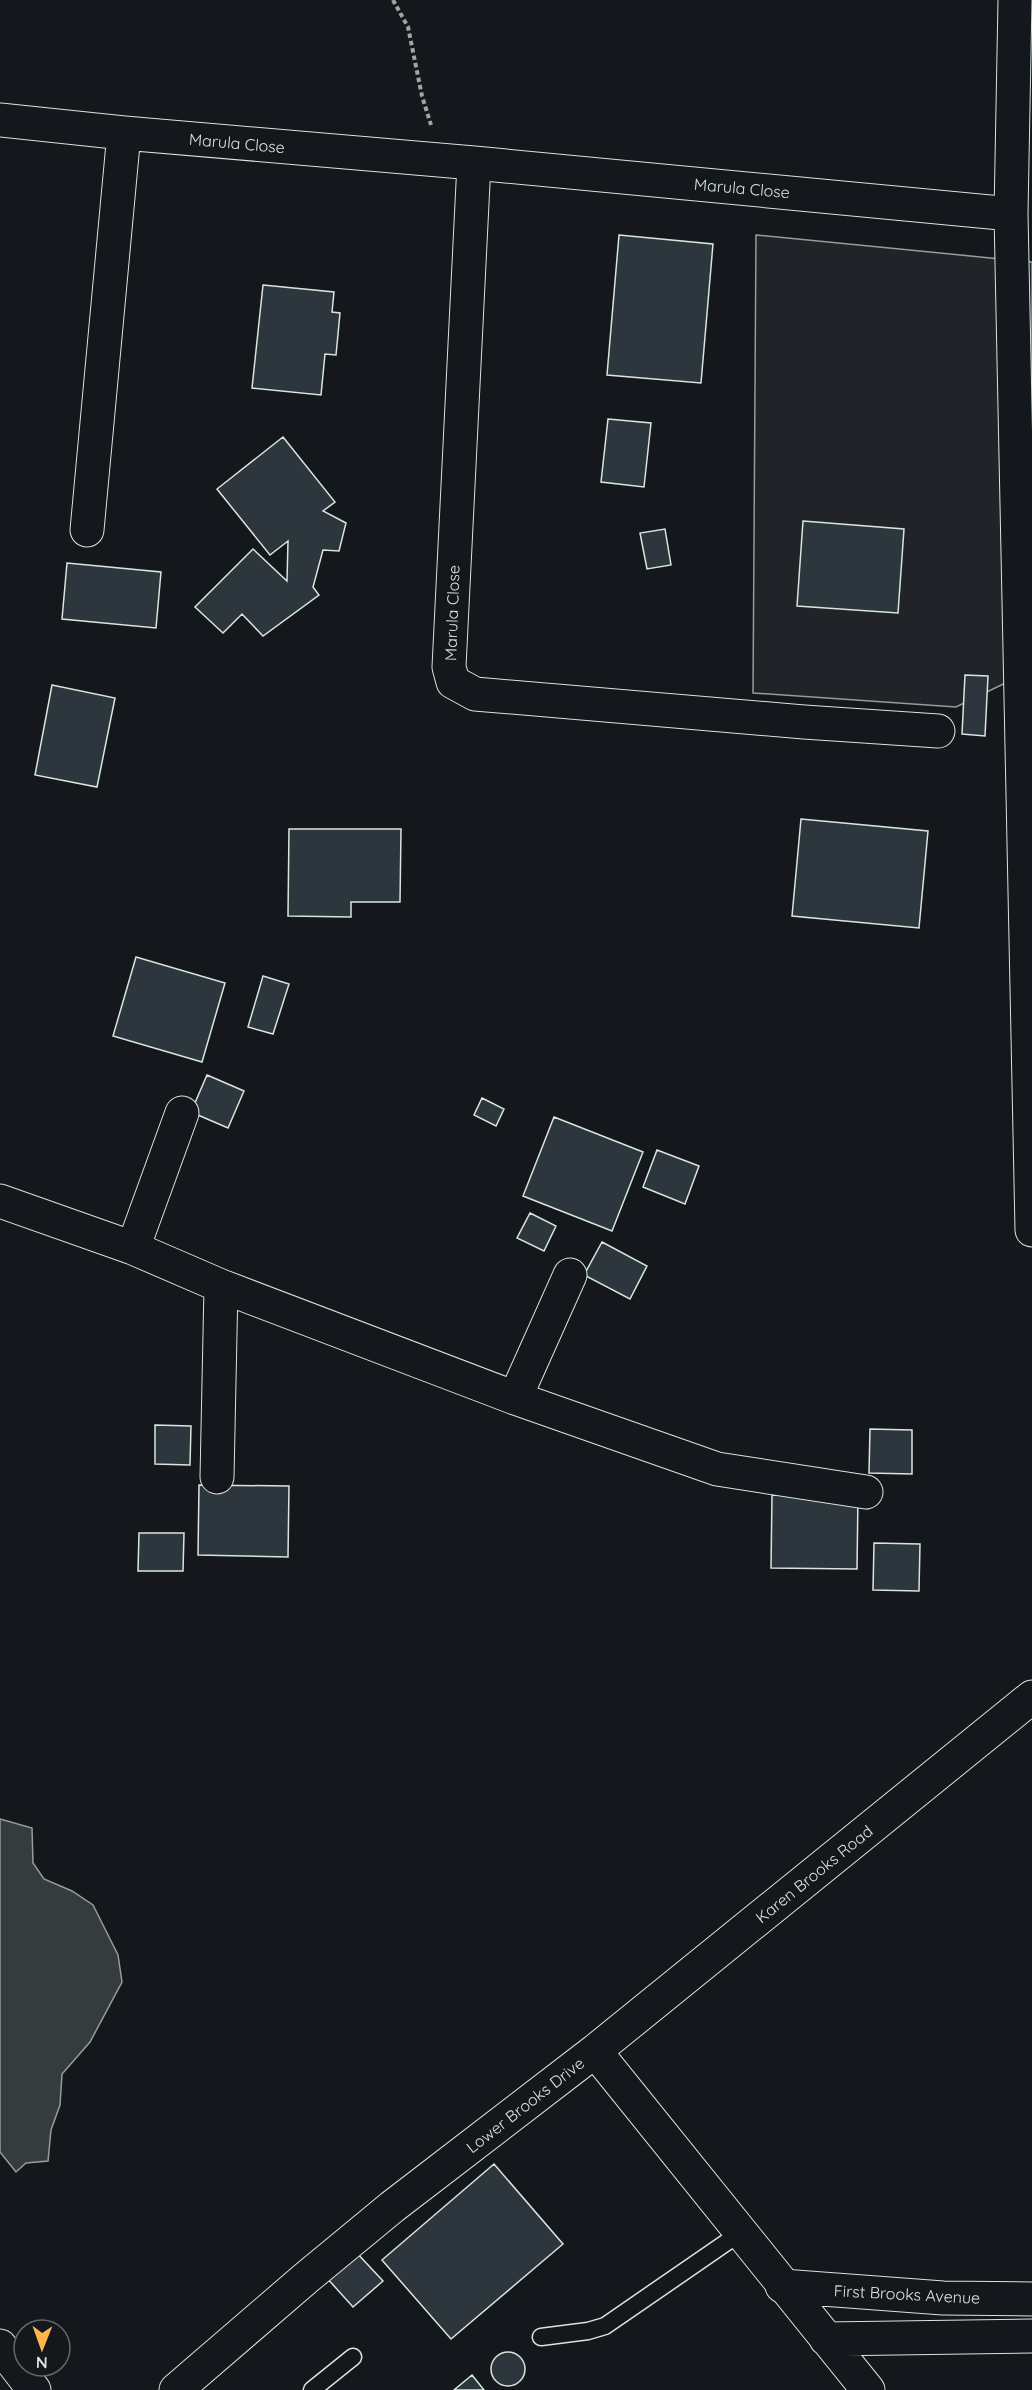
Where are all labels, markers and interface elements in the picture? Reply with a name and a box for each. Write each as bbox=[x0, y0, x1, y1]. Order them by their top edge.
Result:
street label: Marula Close bbox=[188, 129, 286, 157]
street label: Marula Close bbox=[693, 174, 791, 202]
street label: Marula Close bbox=[440, 565, 464, 661]
street label: Karen Brooks Road bbox=[752, 1821, 876, 1927]
street label: Lower Brooks Drive bbox=[462, 2053, 588, 2157]
street label: First Brooks Avenue bbox=[833, 2280, 981, 2308]
north arrow bbox=[12, 2318, 72, 2378]
text: N bbox=[36, 2353, 48, 2373]

